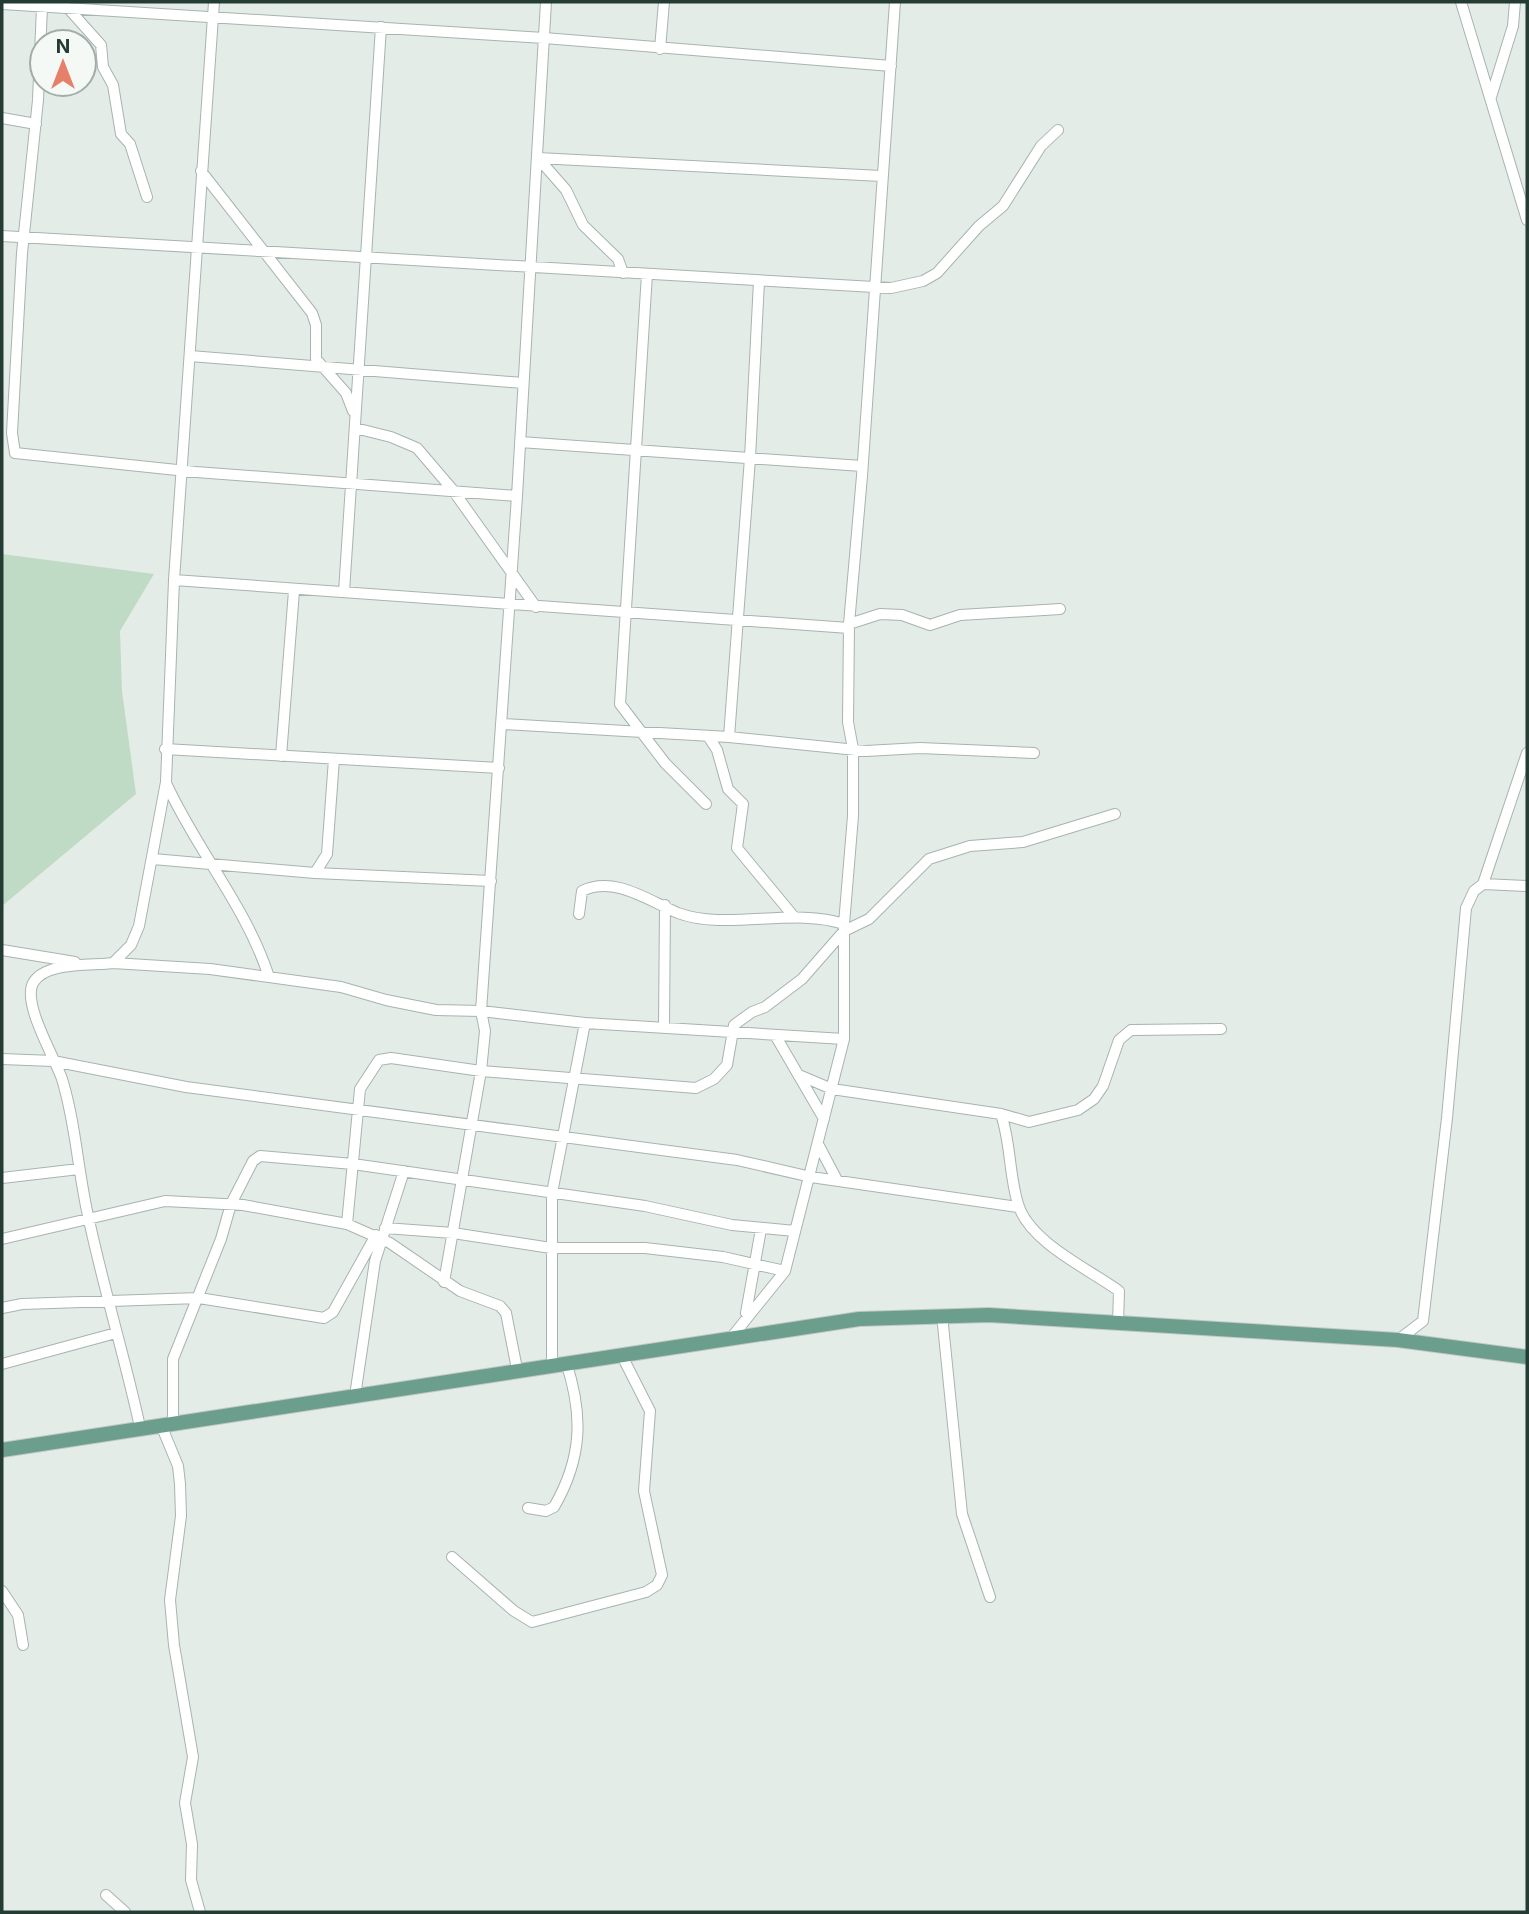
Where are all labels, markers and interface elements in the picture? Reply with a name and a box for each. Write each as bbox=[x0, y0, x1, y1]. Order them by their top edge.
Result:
north arrow bbox=[28, 28, 98, 98]
text: N bbox=[56, 35, 70, 58]

